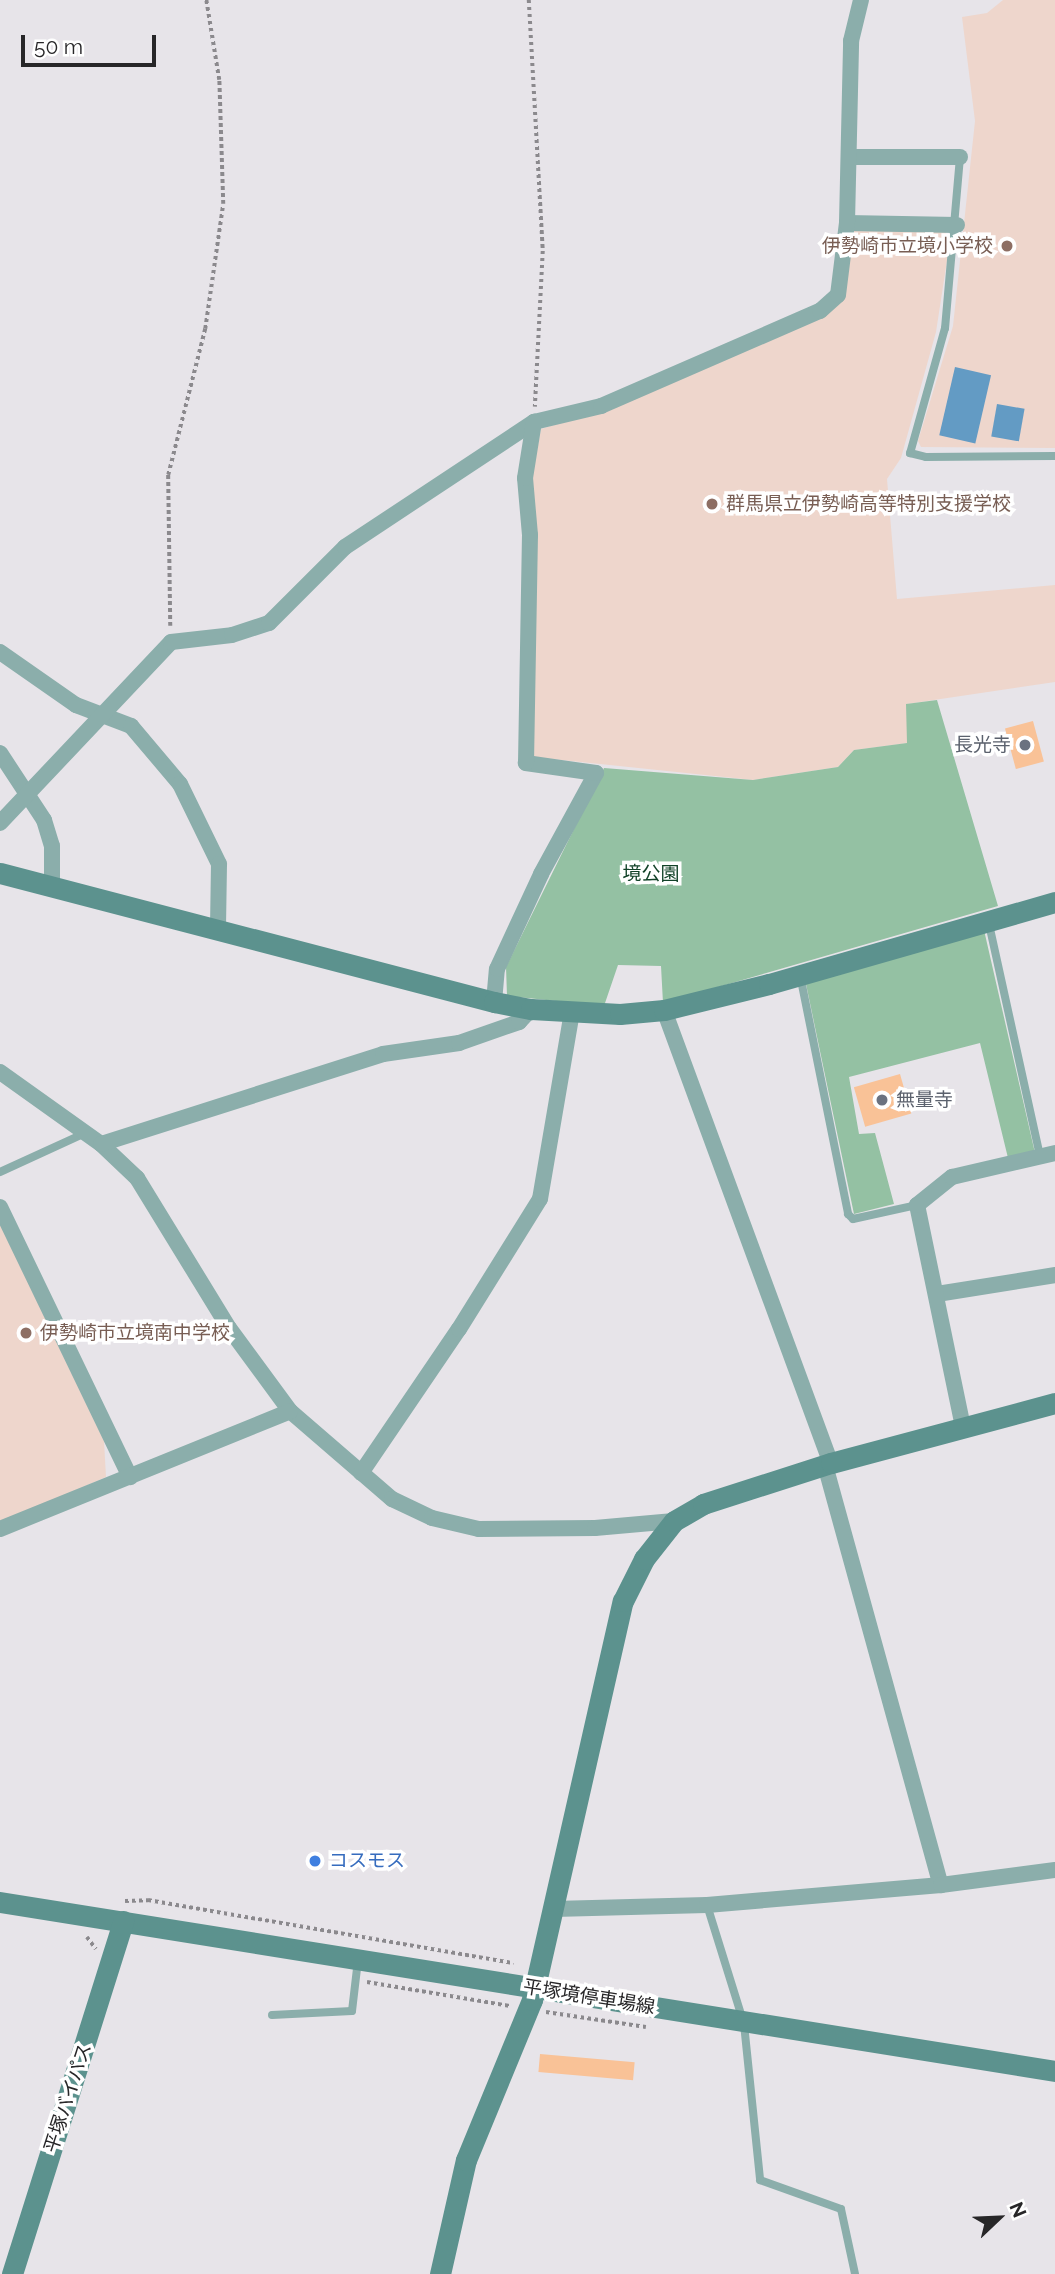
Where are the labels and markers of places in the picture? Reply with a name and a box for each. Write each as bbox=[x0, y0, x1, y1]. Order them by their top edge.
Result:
place label: 伊勢崎市立境小学校 bbox=[822, 235, 993, 257]
marker: 伊勢崎市立境小学校 bbox=[999, 238, 1015, 254]
place label: 群馬県立伊勢崎高等特別支援学校 bbox=[726, 493, 1011, 515]
marker: 群馬県立伊勢崎高等特別支援学校 bbox=[704, 496, 720, 512]
place label: 長光寺 bbox=[954, 734, 1011, 756]
marker: 長光寺 bbox=[1017, 737, 1033, 753]
place label: 無量寺 bbox=[896, 1089, 953, 1111]
marker: 無量寺 bbox=[874, 1092, 890, 1108]
place label: 伊勢崎市立境南中学校 bbox=[40, 1322, 230, 1344]
marker: 伊勢崎市立境南中学校 bbox=[18, 1325, 34, 1341]
place label: コスモス bbox=[329, 1850, 405, 1872]
marker: コスモス bbox=[307, 1853, 323, 1869]

